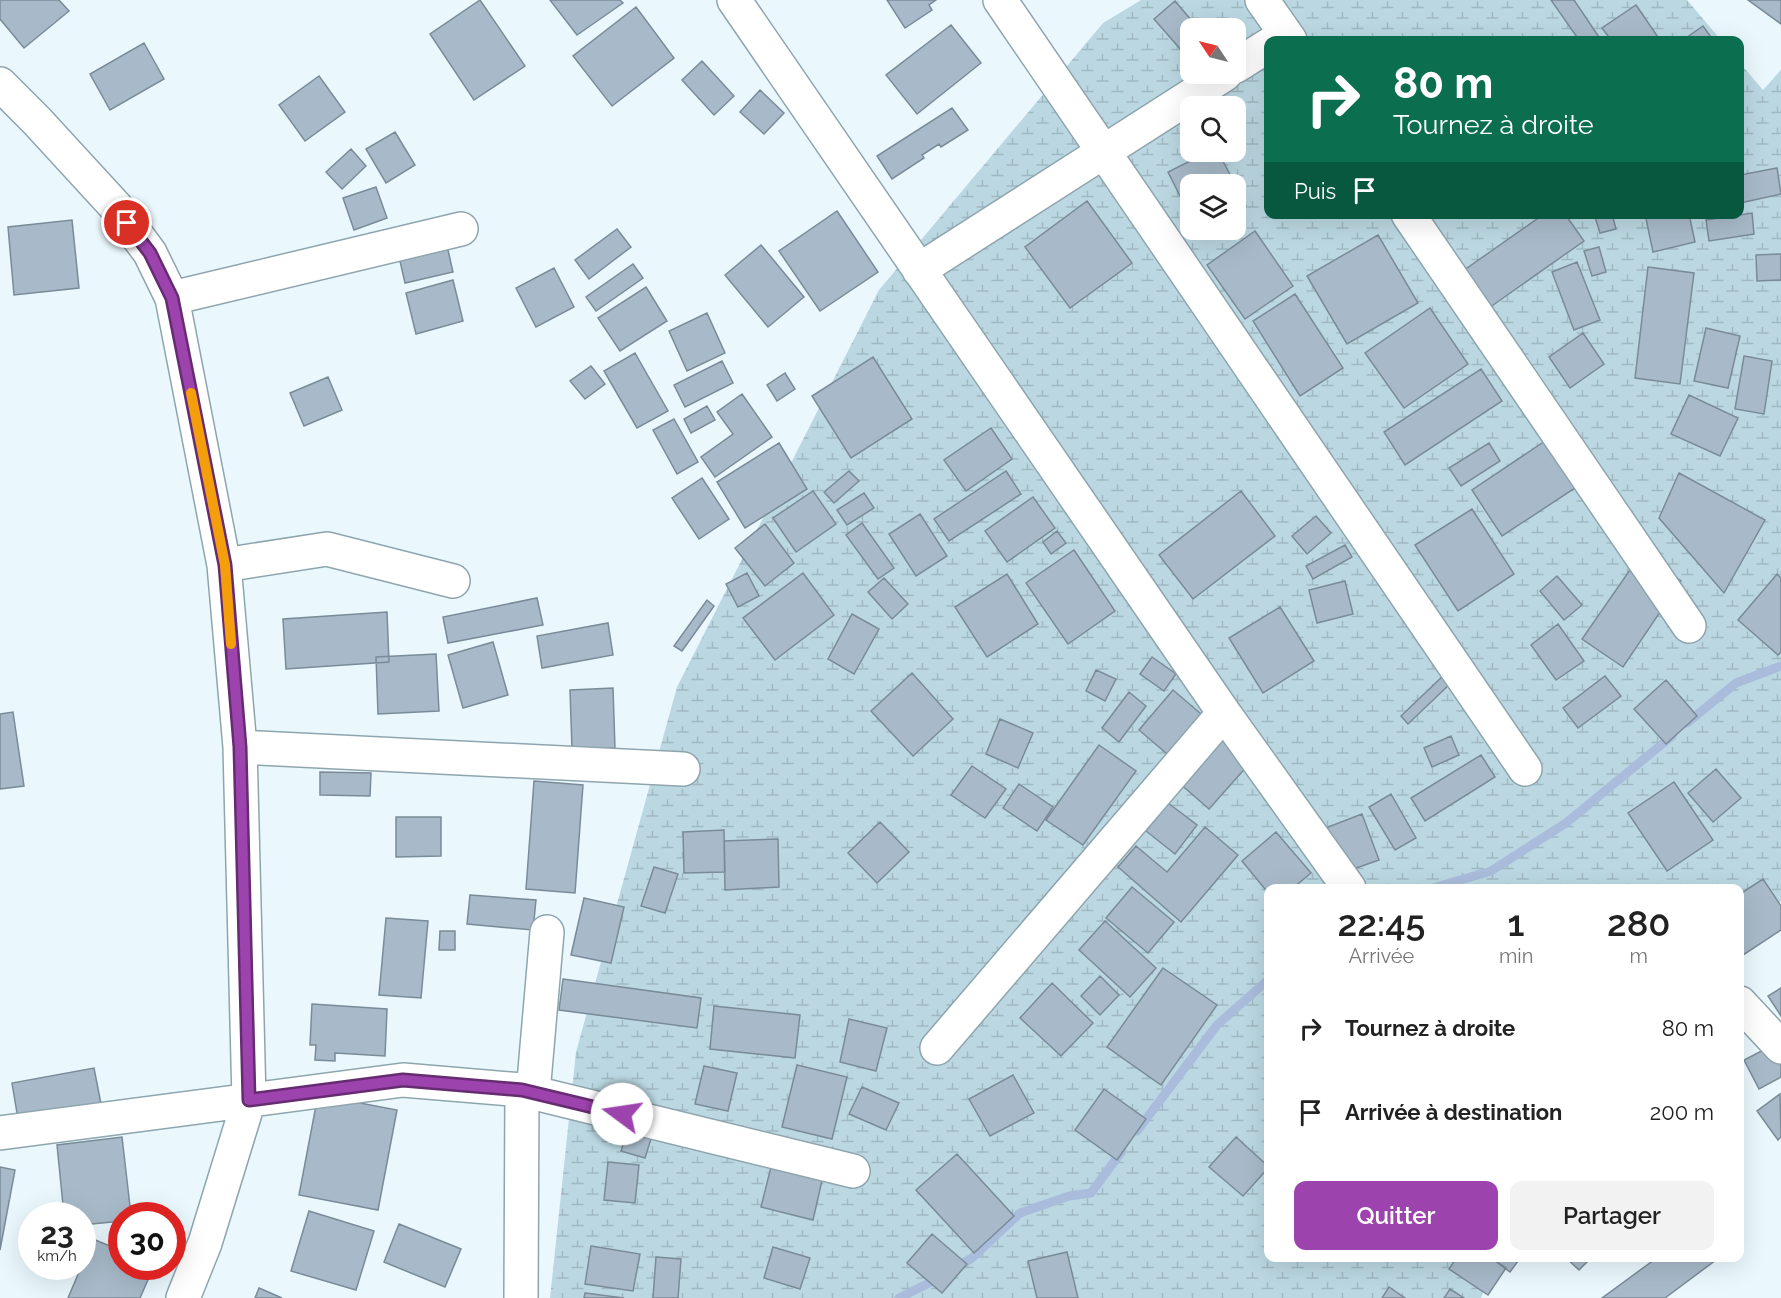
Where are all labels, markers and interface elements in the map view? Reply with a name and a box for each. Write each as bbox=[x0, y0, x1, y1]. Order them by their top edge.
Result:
north arrow bbox=[1180, 18, 1246, 84]
map controls bbox=[1180, 18, 1246, 240]
text: 80 m bbox=[1393, 59, 1493, 108]
icon: right bbox=[1294, 60, 1372, 138]
button: search bbox=[1180, 96, 1246, 162]
text: Tournez à droite bbox=[1393, 109, 1594, 140]
button: layers bbox=[1180, 174, 1246, 240]
icon: arrive bbox=[1348, 174, 1381, 207]
text: Puis bbox=[1294, 178, 1336, 204]
pin bbox=[101, 197, 152, 248]
icon: arrive bbox=[110, 206, 143, 239]
text: 22:45 bbox=[1338, 902, 1425, 944]
text: 1 bbox=[1508, 902, 1525, 944]
text: 280 bbox=[1607, 902, 1670, 944]
text: Arrivée bbox=[1349, 944, 1414, 968]
text: min bbox=[1499, 944, 1533, 968]
text: m bbox=[1629, 944, 1648, 968]
icon: right bbox=[1294, 1012, 1327, 1045]
text: Tournez à droite bbox=[1345, 1015, 1515, 1041]
text: 80 m bbox=[1662, 1015, 1714, 1041]
position arrow bbox=[590, 1082, 654, 1146]
icon: arrive bbox=[1294, 1096, 1327, 1129]
text: Arrivée à destination bbox=[1345, 1099, 1562, 1125]
text: 200 m bbox=[1650, 1099, 1714, 1125]
button: Quitter bbox=[1294, 1181, 1498, 1250]
button: Partager bbox=[1510, 1181, 1714, 1250]
speed limit sign: 30 bbox=[108, 1202, 186, 1280]
text: 23 bbox=[40, 1216, 74, 1251]
text: km/h bbox=[37, 1247, 77, 1265]

